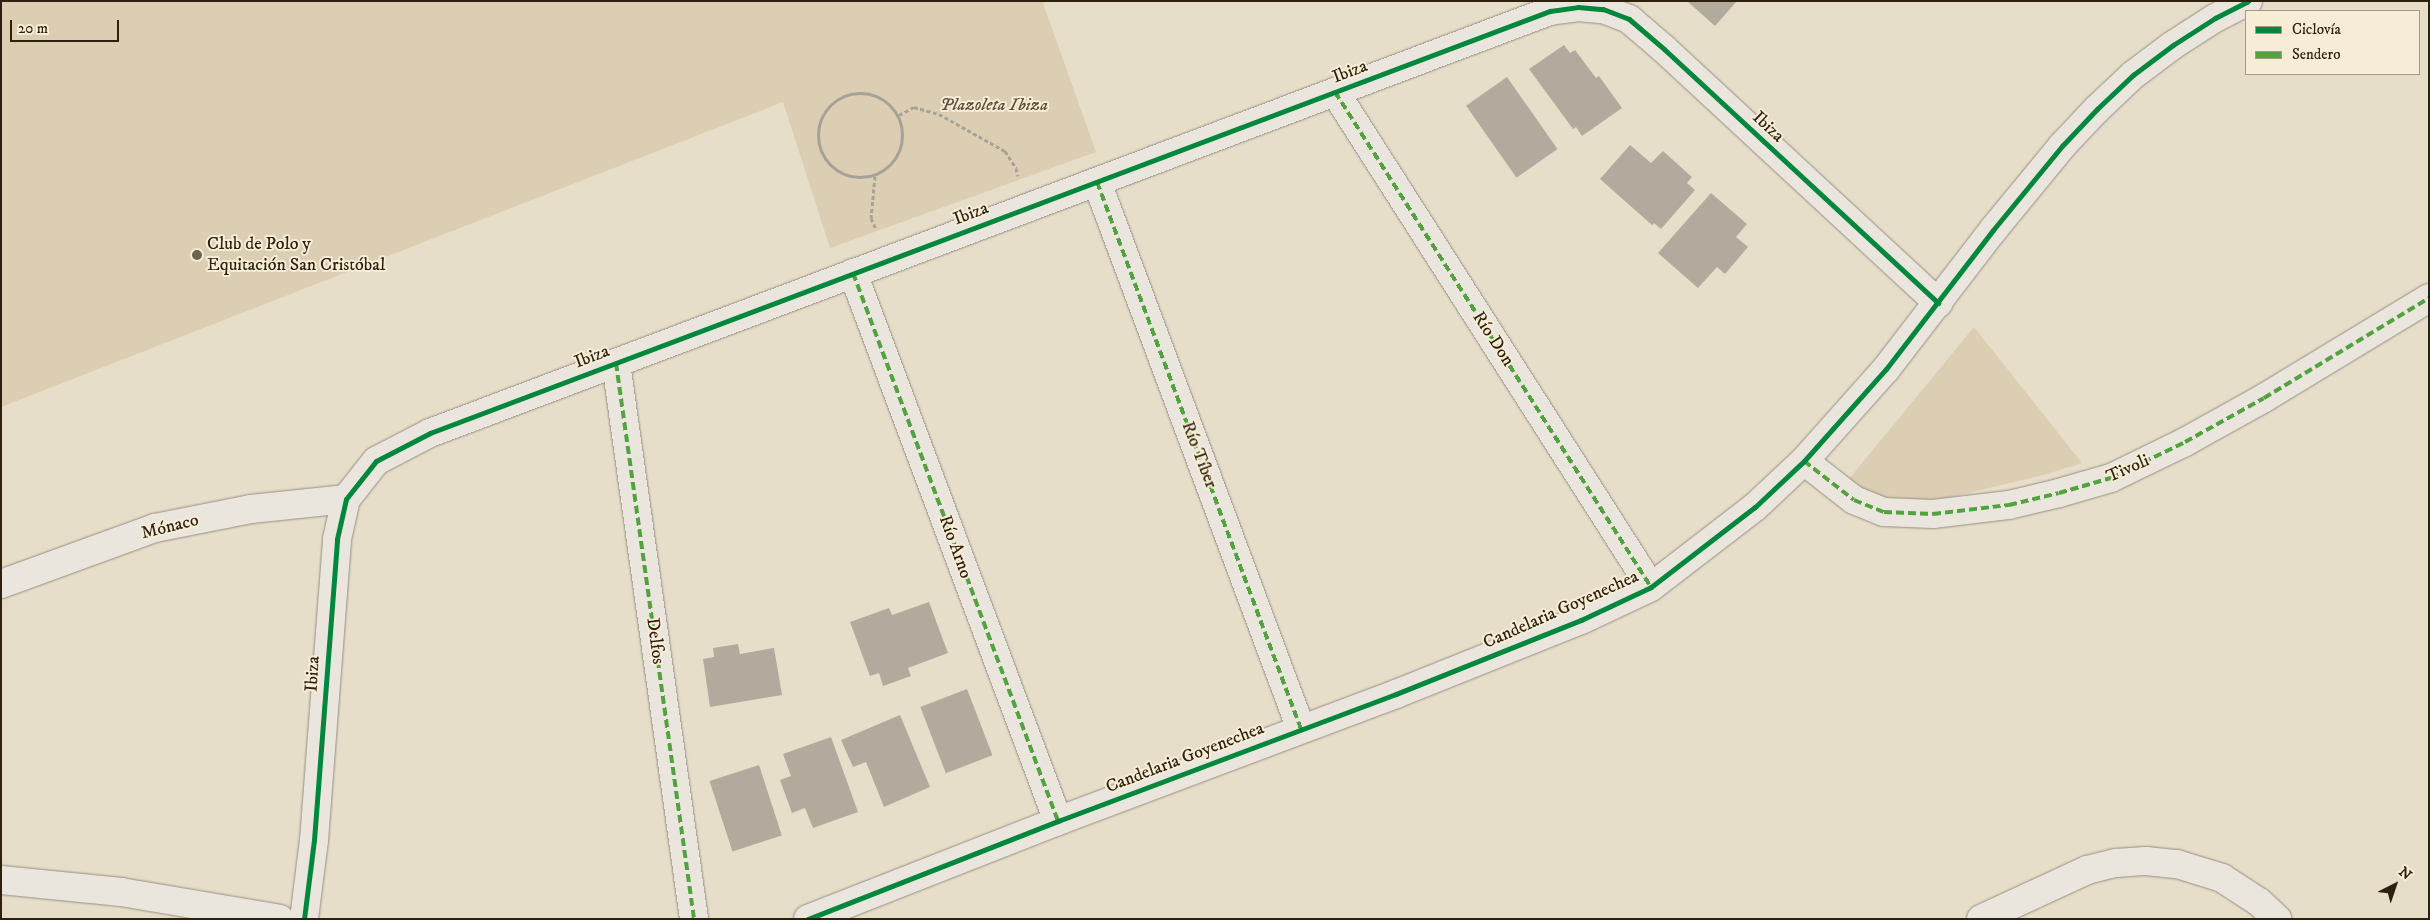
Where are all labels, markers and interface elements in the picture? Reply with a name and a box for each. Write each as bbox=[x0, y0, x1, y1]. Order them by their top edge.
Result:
scale bar bbox=[12, 10, 121, 42]
legend bbox=[2245, 10, 2420, 75]
text: 20 m bbox=[18, 19, 48, 38]
text: Ciclovía bbox=[2292, 20, 2341, 39]
text: Sendero bbox=[2292, 45, 2340, 64]
street label: Ibiza bbox=[1329, 55, 1371, 89]
park label: Plazoleta Ibiza bbox=[940, 94, 1048, 116]
street label: Ibiza bbox=[1747, 107, 1789, 147]
street label: Ibiza bbox=[950, 197, 992, 231]
place label: Club de Polo y Equitación San Cristóbal bbox=[207, 234, 385, 276]
marker: Club de Polo y Equitación San Cristóbal bbox=[191, 249, 203, 261]
street label: Río Don bbox=[1467, 308, 1519, 370]
street label: Ibiza bbox=[571, 340, 613, 374]
street label: Río Tíber bbox=[1176, 419, 1222, 491]
street label: Tivoli bbox=[2103, 450, 2153, 488]
street label: Mónaco bbox=[139, 509, 201, 545]
street label: Río Arno bbox=[934, 513, 976, 581]
street label: Candelaria Goyenechea bbox=[1480, 566, 1642, 654]
street label: Delfos bbox=[641, 616, 669, 666]
street label: Ibiza bbox=[301, 655, 325, 693]
street label: Candelaria Goyenechea bbox=[1103, 718, 1267, 798]
north arrow bbox=[2370, 860, 2420, 910]
text: N bbox=[2395, 863, 2415, 884]

